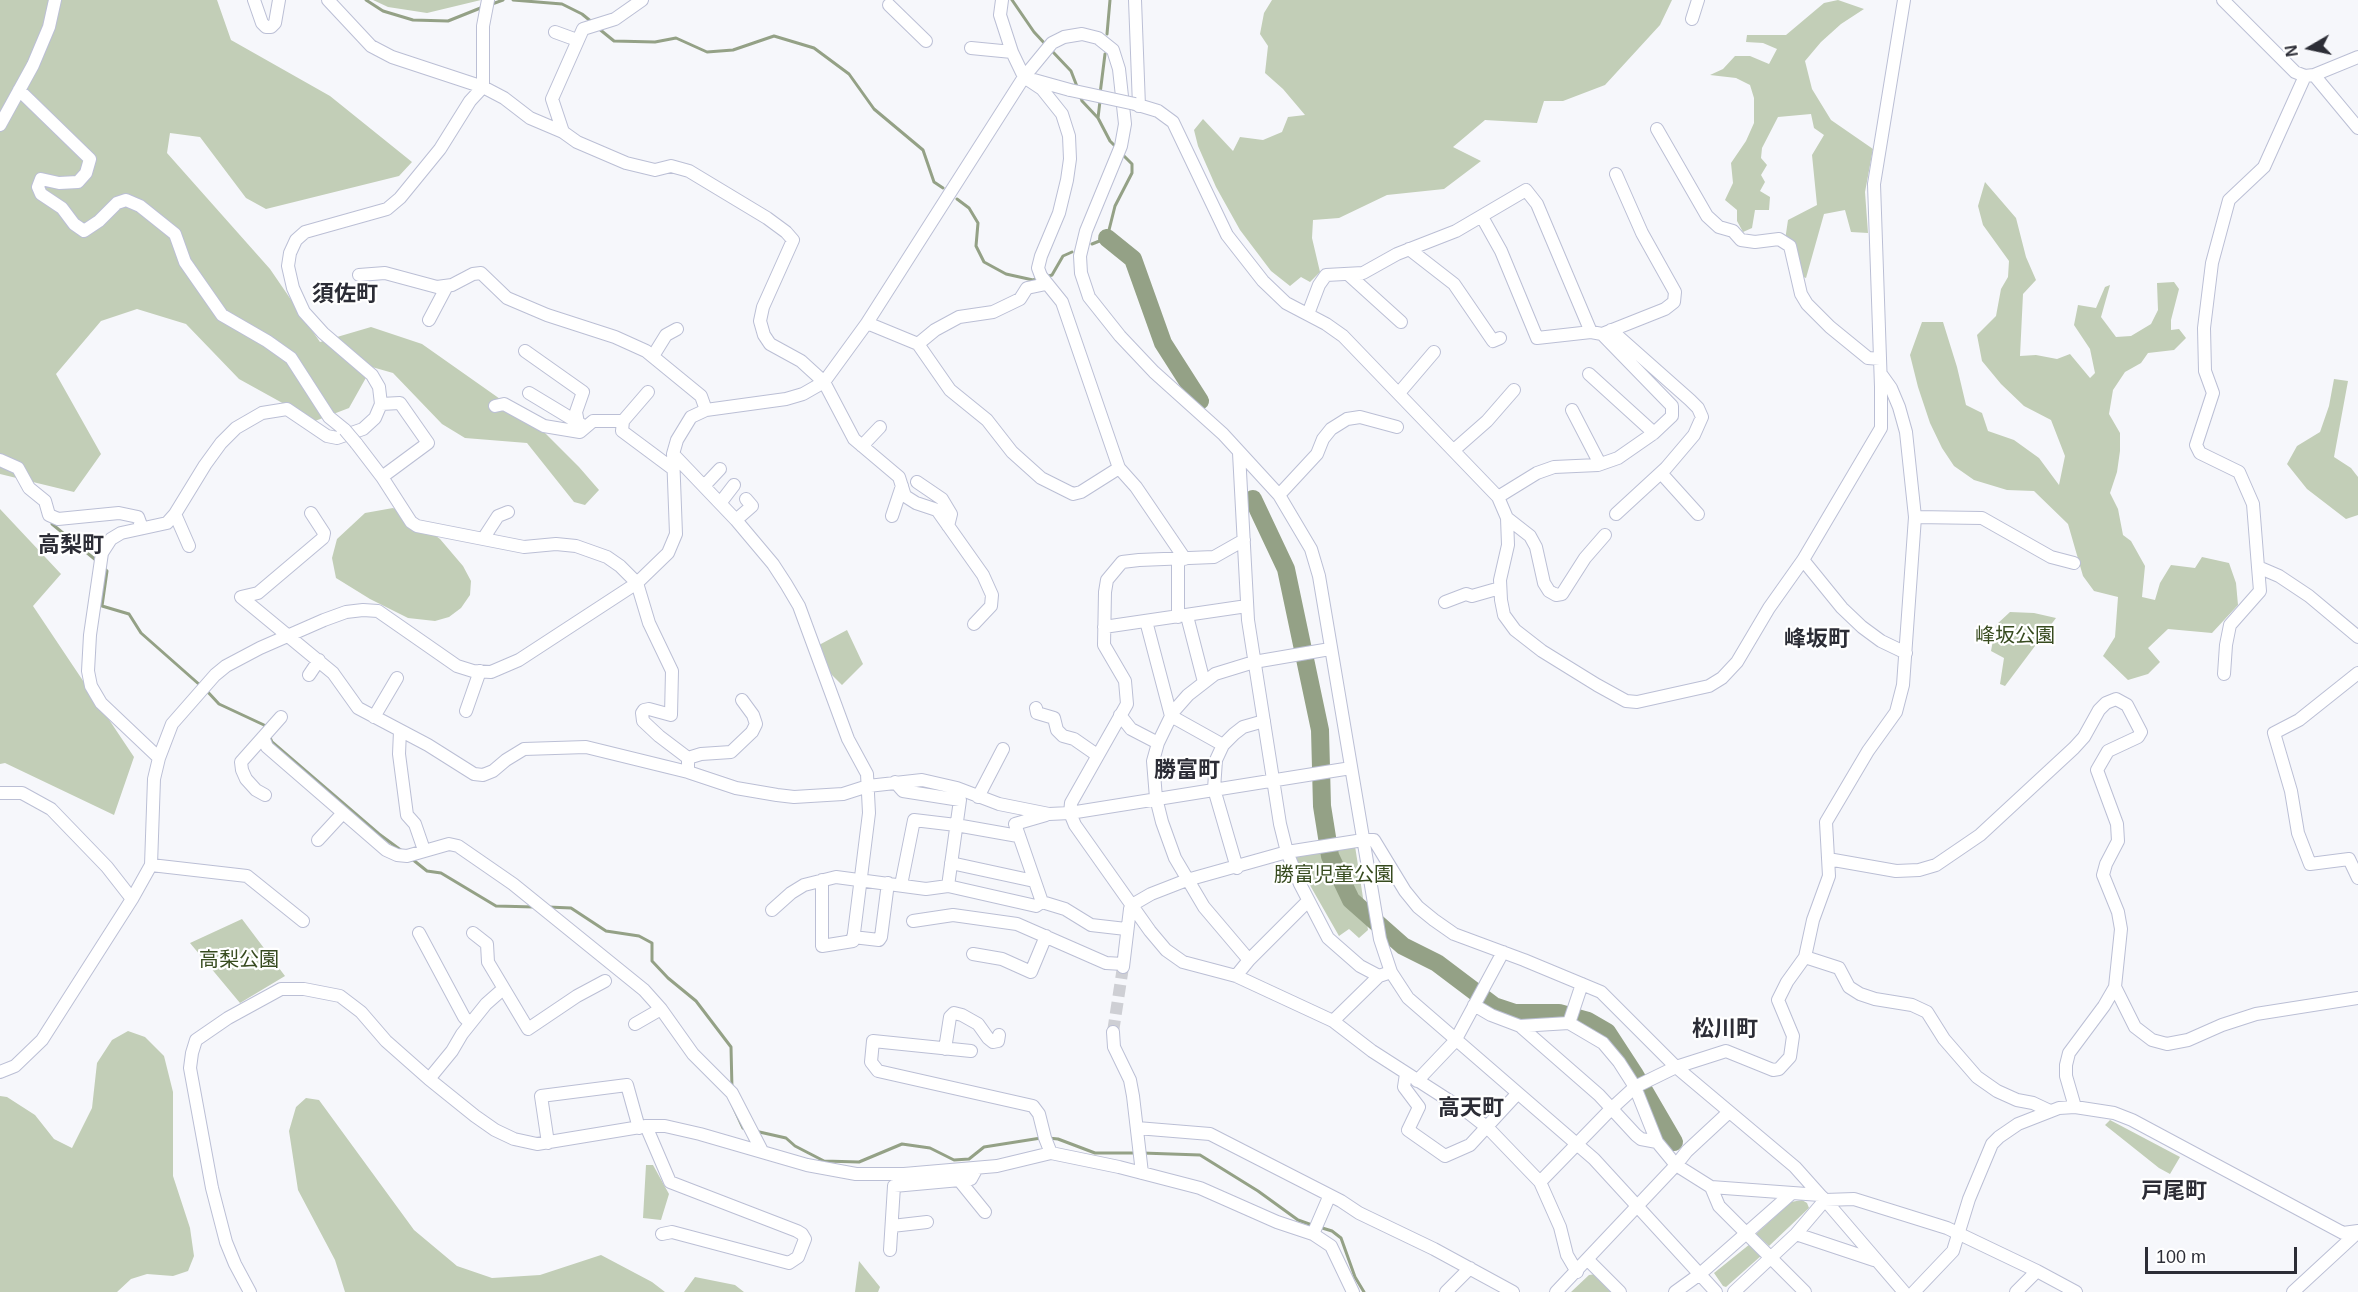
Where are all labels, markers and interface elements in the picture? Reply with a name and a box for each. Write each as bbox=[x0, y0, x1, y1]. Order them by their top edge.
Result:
north arrow bbox=[2280, 18, 2340, 78]
text: N bbox=[2282, 44, 2301, 58]
district label: 須佐町 bbox=[312, 282, 378, 308]
district label: 高梨町 bbox=[38, 533, 104, 559]
park label: 峰坂公園 bbox=[1975, 624, 2055, 648]
district label: 峰坂町 bbox=[1784, 627, 1850, 653]
district label: 勝富町 bbox=[1154, 758, 1220, 784]
park label: 勝富児童公園 bbox=[1274, 863, 1394, 887]
park label: 高梨公園 bbox=[199, 948, 279, 972]
district label: 松川町 bbox=[1692, 1017, 1758, 1043]
district label: 高天町 bbox=[1438, 1096, 1504, 1122]
district label: 戸尾町 bbox=[2141, 1179, 2207, 1205]
scale bar bbox=[2148, 1235, 2300, 1273]
text: 100 m bbox=[2156, 1247, 2206, 1267]

